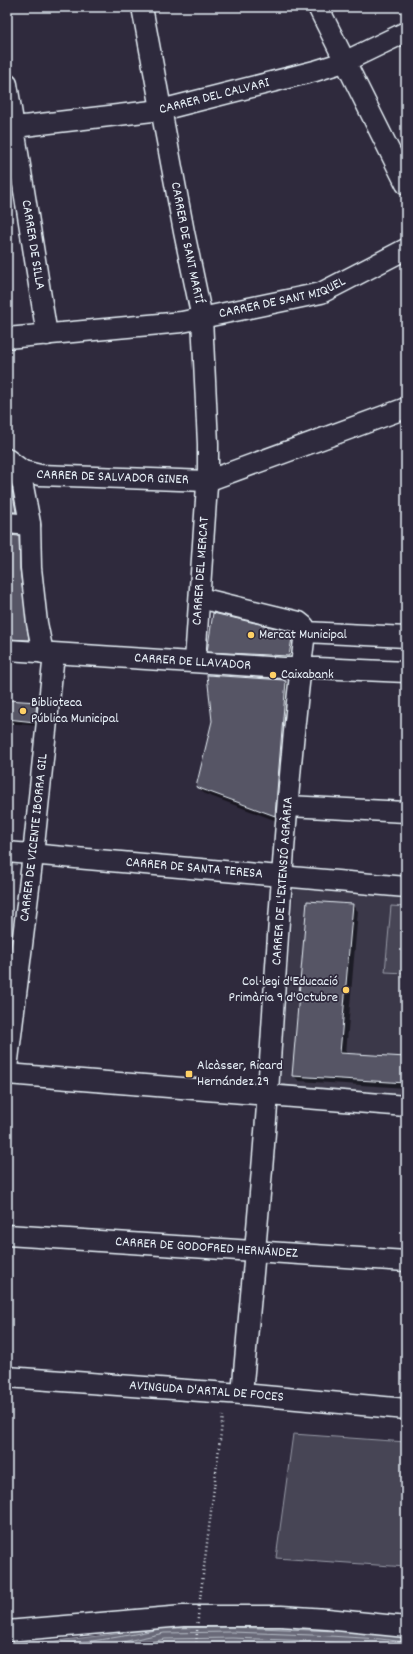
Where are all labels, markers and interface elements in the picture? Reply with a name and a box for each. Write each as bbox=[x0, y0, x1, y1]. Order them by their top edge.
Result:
street label: CARRER DEL CALVARI bbox=[157, 73, 272, 120]
street label: CARRER DE SANT MARTÍ bbox=[165, 180, 209, 306]
street label: CARRER DE SILLA bbox=[16, 198, 50, 292]
street label: CARRER DE SANT MIQUEL bbox=[217, 272, 349, 324]
street label: CARRER DE SALVADOR GINER bbox=[34, 464, 189, 490]
street label: CARRER DEL MERCAT bbox=[187, 516, 215, 626]
place label: Mercat Municipal bbox=[259, 625, 348, 645]
marker: Mercat Municipal bbox=[246, 630, 256, 640]
street label: CARRER DE LLAVADOR bbox=[134, 648, 252, 676]
place label: Caixabank bbox=[281, 665, 334, 685]
marker: Caixabank bbox=[268, 670, 278, 680]
place label: Biblioteca Pública Municipal bbox=[31, 693, 119, 729]
marker: Biblioteca Pública Municipal bbox=[18, 706, 28, 716]
street label: CARRER DE VICENTE IBORRA GIL bbox=[15, 753, 54, 923]
street label: CARRER DE L'EXTENSIÓ AGRÀRIA bbox=[267, 796, 299, 966]
street label: CARRER DE SANTA TERESA bbox=[125, 852, 264, 884]
place label: Col·legi d'Educació Primària 9 d'Octubre bbox=[229, 972, 338, 1008]
marker: Col·legi d'Educació Primària 9 d'Octubre bbox=[341, 985, 351, 995]
place label: Alcàsser, Ricard Hernández 29 bbox=[197, 1056, 283, 1092]
marker: Alcàsser, Ricard Hernández 29 bbox=[184, 1069, 194, 1079]
street label: CARRER DE GODOFRED HERNÁNDEZ bbox=[115, 1232, 299, 1264]
street label: AVINGUDA D'ARTAL DE FOCES bbox=[129, 1376, 285, 1408]

